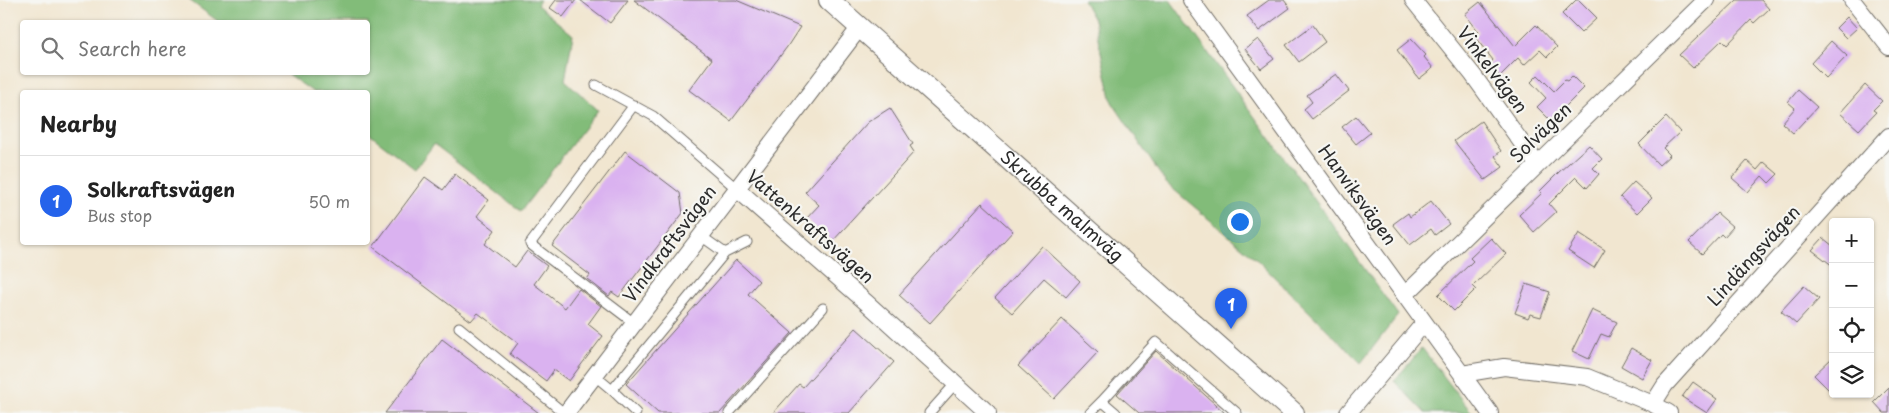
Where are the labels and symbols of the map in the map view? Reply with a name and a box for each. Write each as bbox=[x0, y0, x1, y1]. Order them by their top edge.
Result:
street label: Vinkelvägen bbox=[1451, 20, 1535, 118]
street label: Solvägen bbox=[1503, 95, 1577, 168]
street label: Hanviksvägen bbox=[1312, 138, 1404, 250]
street label: Skrubba malmväg bbox=[995, 143, 1130, 268]
street label: Vattenkraftsvägen bbox=[741, 163, 881, 289]
street label: Vindkraftsvägen bbox=[616, 179, 722, 308]
street label: Lindängsvägen bbox=[1700, 199, 1806, 311]
your location bbox=[1227, 209, 1253, 235]
pin: 1 bbox=[1215, 288, 1247, 329]

